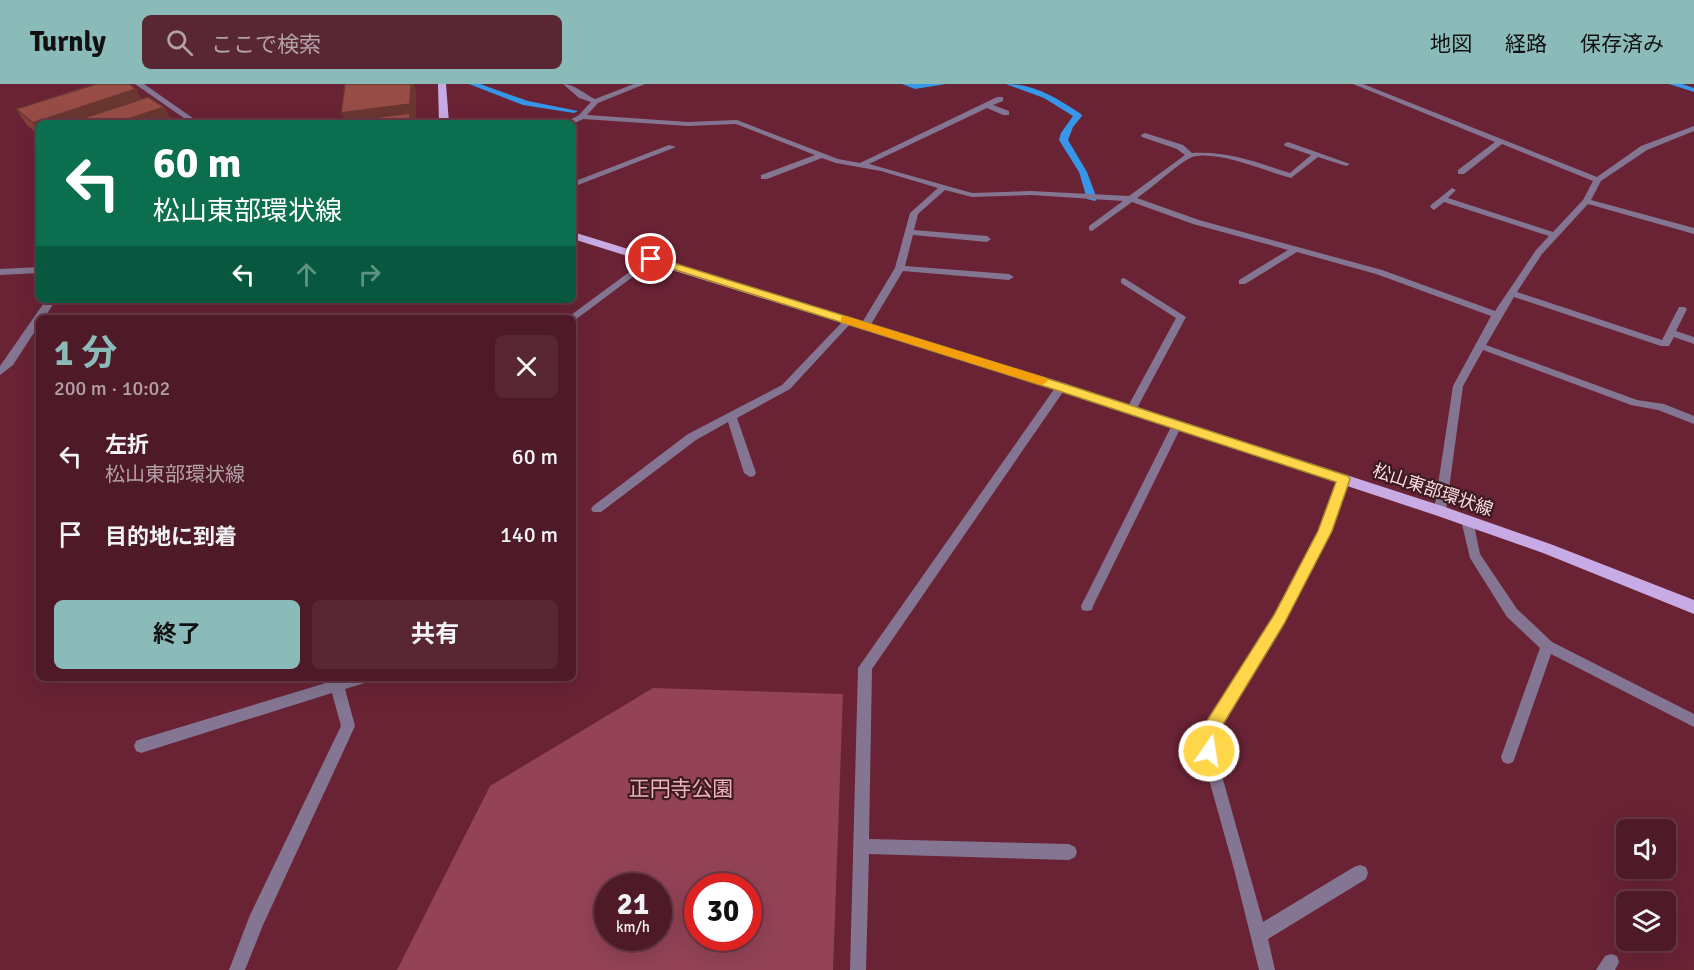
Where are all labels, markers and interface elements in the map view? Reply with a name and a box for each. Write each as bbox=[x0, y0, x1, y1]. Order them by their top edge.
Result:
search box bbox=[142, 15, 562, 69]
text: Turnly bbox=[30, 25, 106, 59]
icon: search bbox=[163, 26, 196, 59]
text: ここで検索 bbox=[211, 31, 321, 58]
text: 地図 bbox=[1430, 31, 1472, 57]
text: 経路 bbox=[1505, 31, 1547, 57]
text: 保存済み bbox=[1580, 31, 1664, 57]
text: 60 m bbox=[153, 138, 242, 189]
icon: left bbox=[54, 144, 132, 222]
text: 松山東部環状線 bbox=[153, 195, 342, 228]
pin bbox=[625, 233, 676, 284]
icon: arrive bbox=[634, 242, 667, 275]
icon: left bbox=[227, 258, 260, 291]
icon: ahead bbox=[290, 258, 323, 291]
icon: right bbox=[353, 258, 386, 291]
text: 1 分 bbox=[54, 331, 117, 376]
button: close bbox=[495, 335, 558, 398]
text: 200 m · 10:02 bbox=[54, 376, 170, 401]
text: 左折 bbox=[105, 431, 149, 458]
icon: left bbox=[54, 440, 87, 473]
text: 60 m bbox=[512, 443, 558, 470]
street label: 松山東部環状線 bbox=[1370, 459, 1496, 521]
text: 松山東部環状線 bbox=[105, 462, 245, 487]
icon: arrive bbox=[54, 518, 87, 551]
text: 140 m bbox=[500, 521, 558, 548]
text: 目的地に到着 bbox=[105, 523, 237, 550]
button: 終了 bbox=[54, 600, 300, 669]
button: 共有 bbox=[312, 600, 558, 669]
position arrow bbox=[1177, 719, 1241, 783]
park label: 正円寺公園 bbox=[629, 776, 734, 802]
map controls bbox=[1616, 819, 1676, 951]
button: sound bbox=[1616, 819, 1676, 879]
speed limit sign: 30 bbox=[684, 873, 762, 951]
text: 21 bbox=[617, 886, 649, 923]
button: layers bbox=[1616, 891, 1676, 951]
text: km/h bbox=[616, 918, 650, 936]

